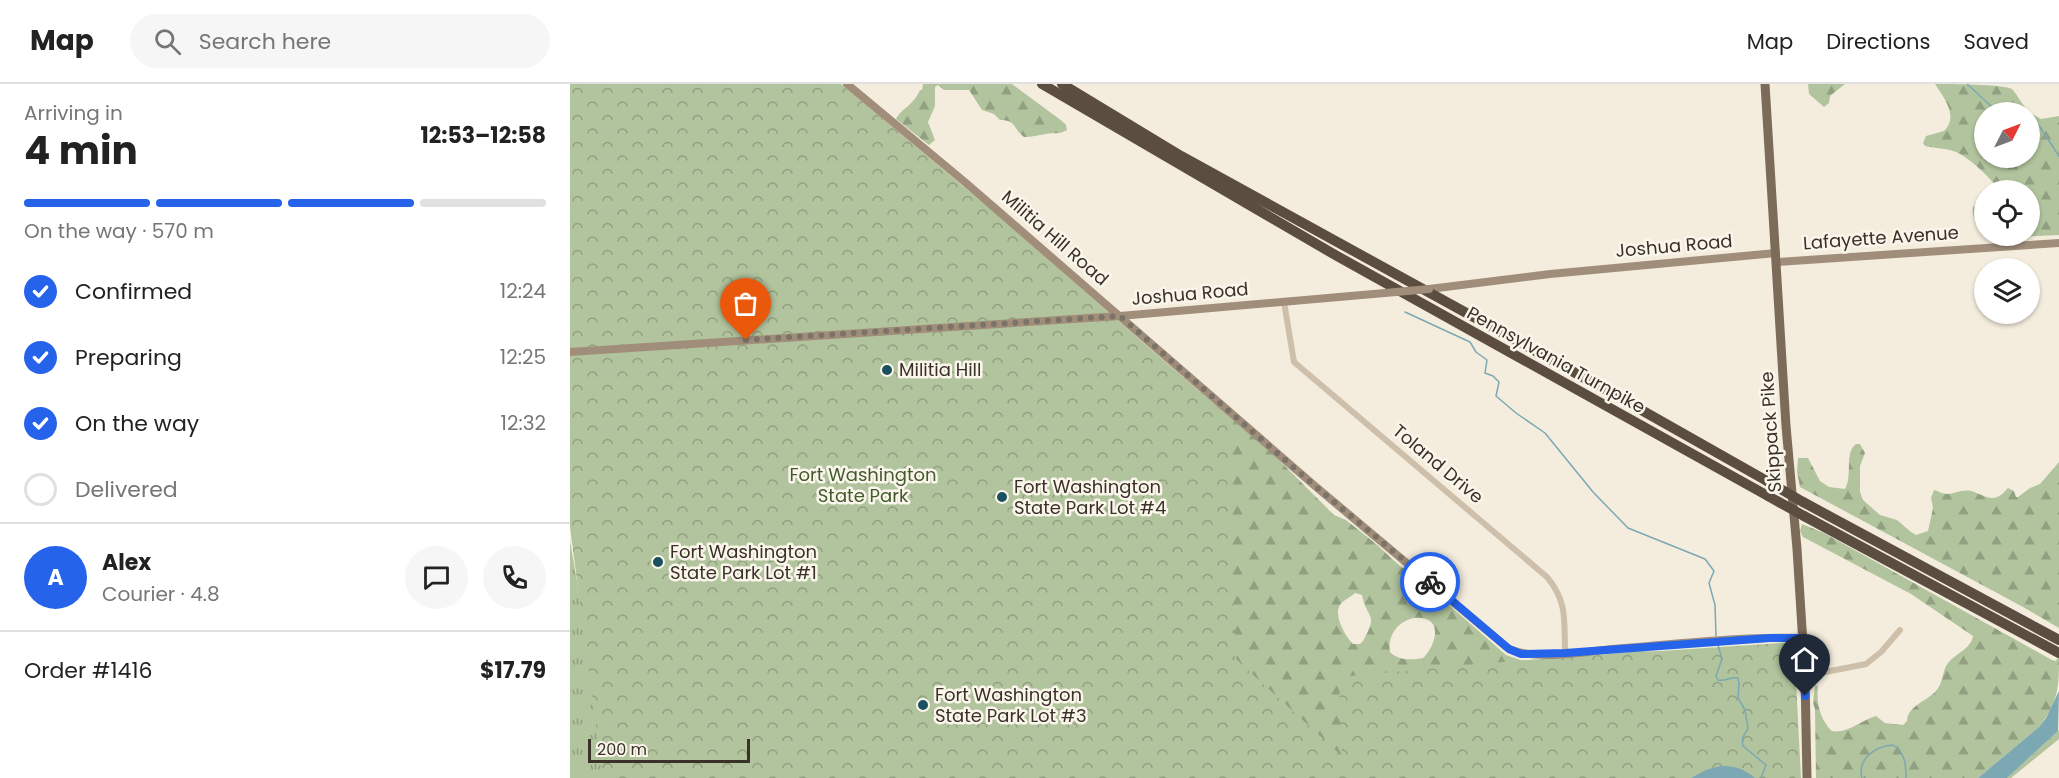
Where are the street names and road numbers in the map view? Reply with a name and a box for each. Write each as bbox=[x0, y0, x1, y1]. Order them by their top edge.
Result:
street label: Militia Hill Road bbox=[997, 184, 1114, 291]
street label: Lafayette Avenue bbox=[1802, 220, 1960, 255]
street label: Joshua Road bbox=[1614, 228, 1733, 263]
street label: Joshua Road bbox=[1130, 276, 1249, 311]
street label: Pennsylvania Turnpike bbox=[1463, 300, 1650, 419]
street label: Skippack Pike bbox=[1754, 371, 1787, 493]
street label: Toland Drive bbox=[1388, 418, 1489, 509]

